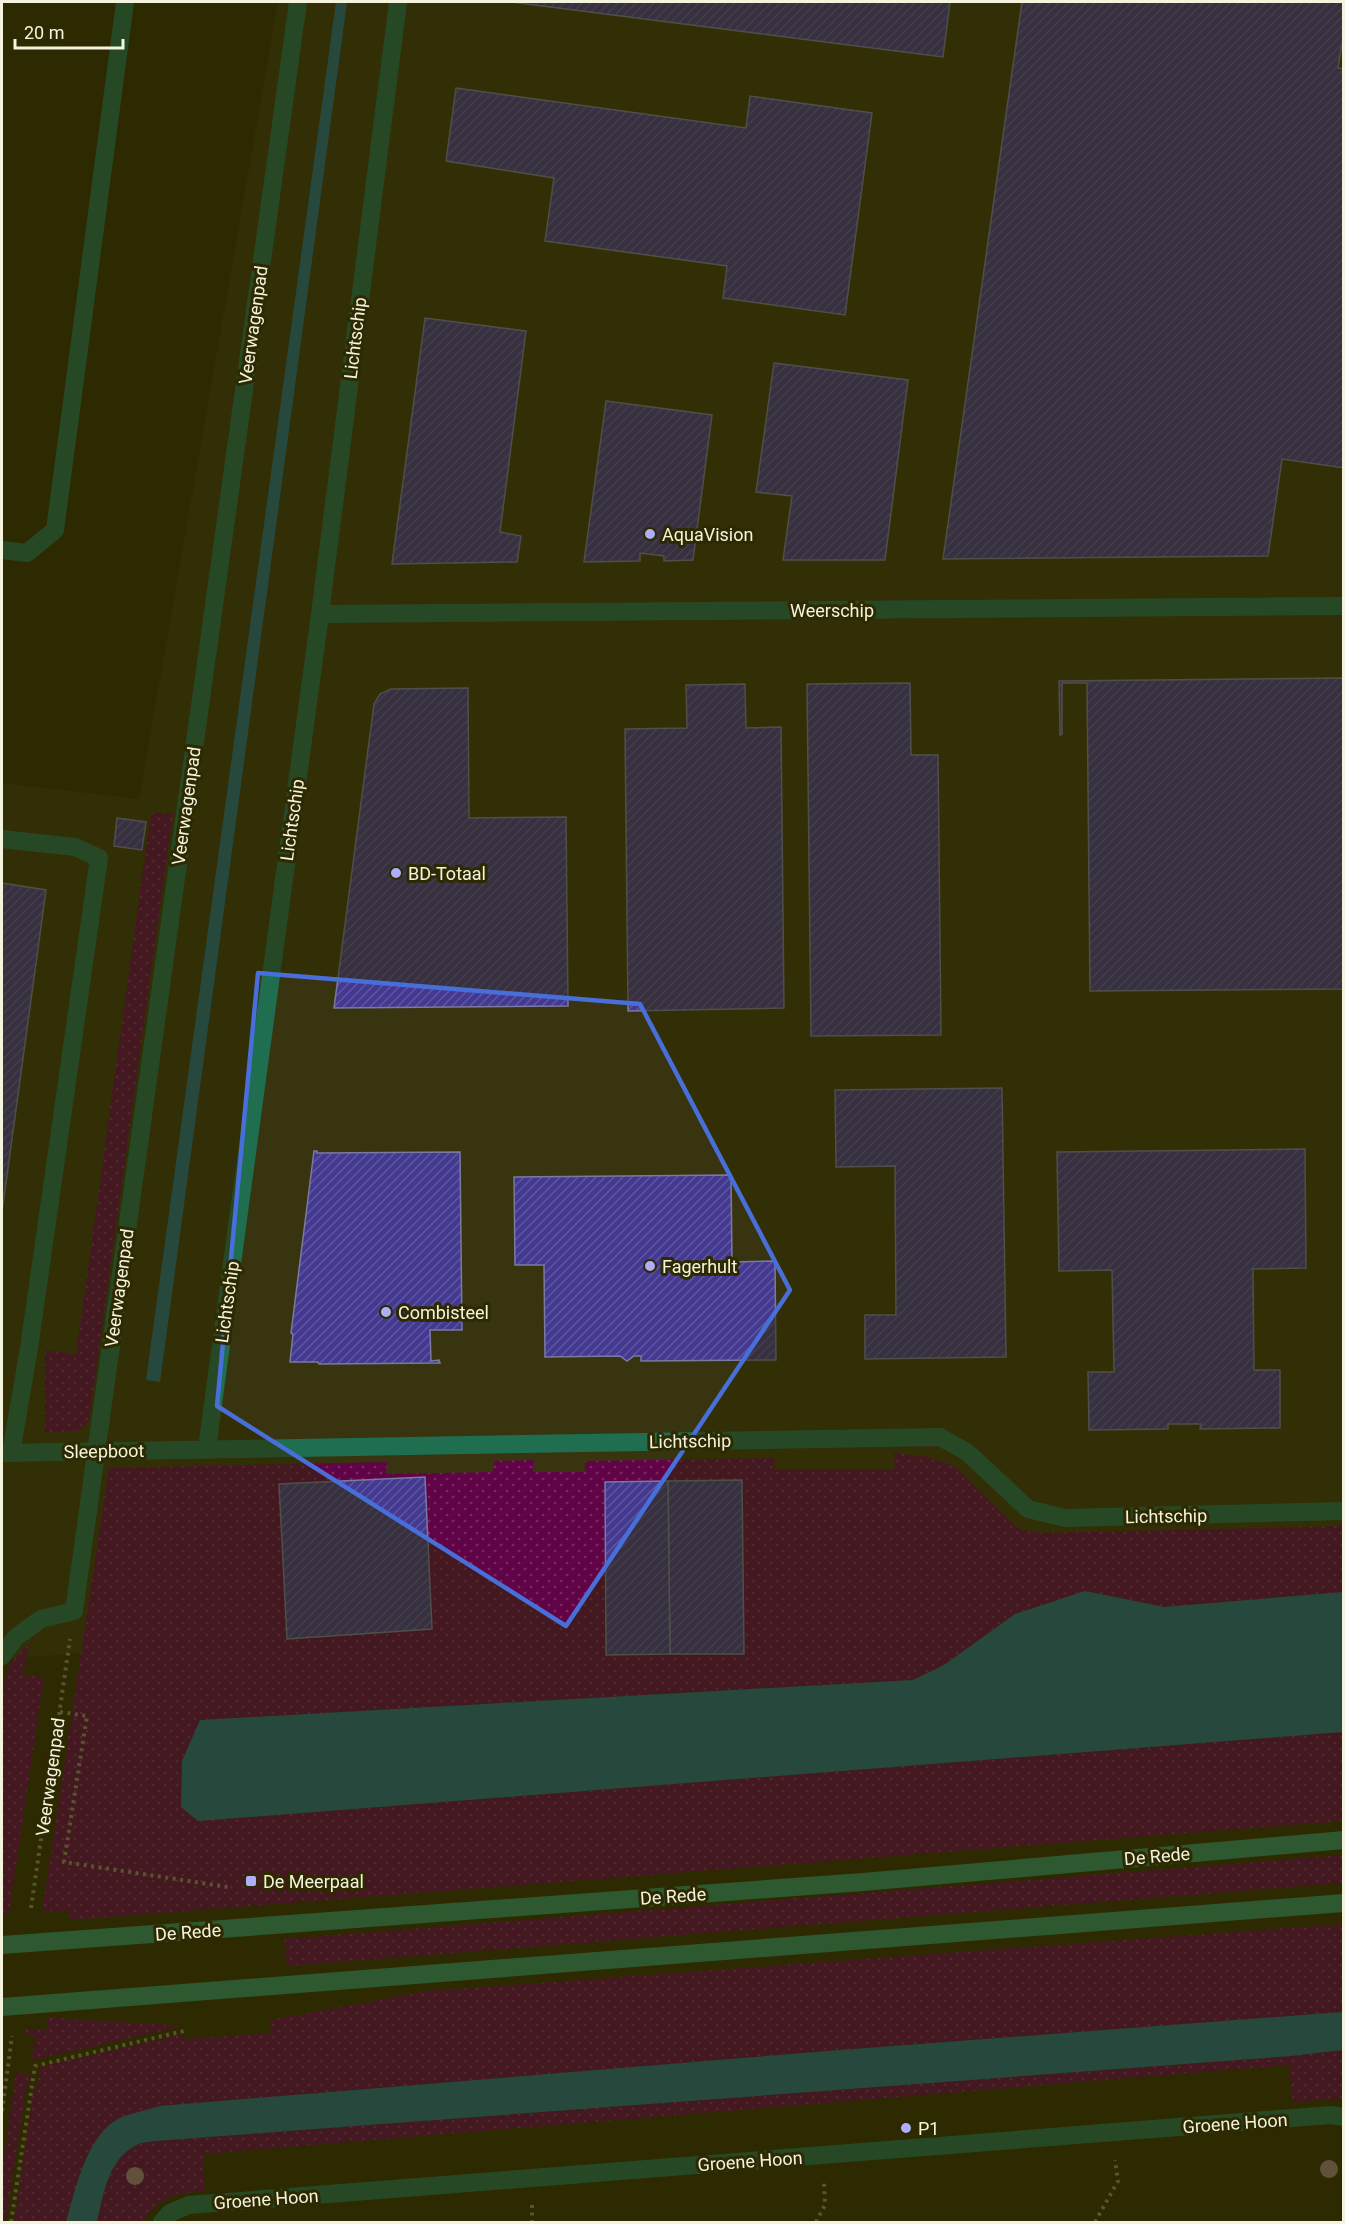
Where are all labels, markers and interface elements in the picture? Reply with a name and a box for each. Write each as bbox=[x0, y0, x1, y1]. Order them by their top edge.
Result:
scale bar bbox=[15, 12, 123, 50]
text: 20 m bbox=[24, 22, 64, 43]
street label: Veerwagenpad bbox=[234, 264, 272, 386]
street label: Lichtschip bbox=[340, 296, 370, 380]
place label: AquaVision bbox=[662, 524, 753, 545]
marker: AquaVision bbox=[643, 527, 657, 541]
street label: Weerschip bbox=[790, 600, 874, 621]
street label: Veerwagenpad bbox=[167, 745, 205, 867]
street label: Lichtschip bbox=[276, 778, 308, 862]
place label: BD-Totaal bbox=[408, 863, 486, 884]
marker: BD-Totaal bbox=[389, 866, 403, 880]
street label: Veerwagenpad bbox=[100, 1227, 138, 1349]
place label: Fagerhult bbox=[662, 1256, 737, 1277]
marker: Fagerhult bbox=[643, 1259, 657, 1273]
street label: Lichtschip bbox=[211, 1260, 243, 1344]
place label: Combisteel bbox=[398, 1302, 489, 1323]
marker: Combisteel bbox=[379, 1305, 393, 1319]
street label: Lichtschip bbox=[649, 1430, 731, 1452]
street label: Sleepboot bbox=[63, 1440, 145, 1462]
street label: Lichtschip bbox=[1125, 1505, 1207, 1527]
street label: Veerwagenpad bbox=[31, 1716, 69, 1838]
street label: De Rede bbox=[1123, 1843, 1191, 1869]
place label: De Meerpaal bbox=[263, 1871, 364, 1892]
marker: De Meerpaal bbox=[244, 1874, 258, 1888]
street label: De Rede bbox=[639, 1883, 707, 1909]
street label: De Rede bbox=[154, 1919, 222, 1945]
street label: Groene Hoon bbox=[1182, 2109, 1288, 2137]
place label: P1 bbox=[918, 2118, 939, 2139]
marker: P1 bbox=[899, 2121, 913, 2135]
street label: Groene Hoon bbox=[697, 2147, 803, 2175]
street label: Groene Hoon bbox=[213, 2185, 319, 2213]

